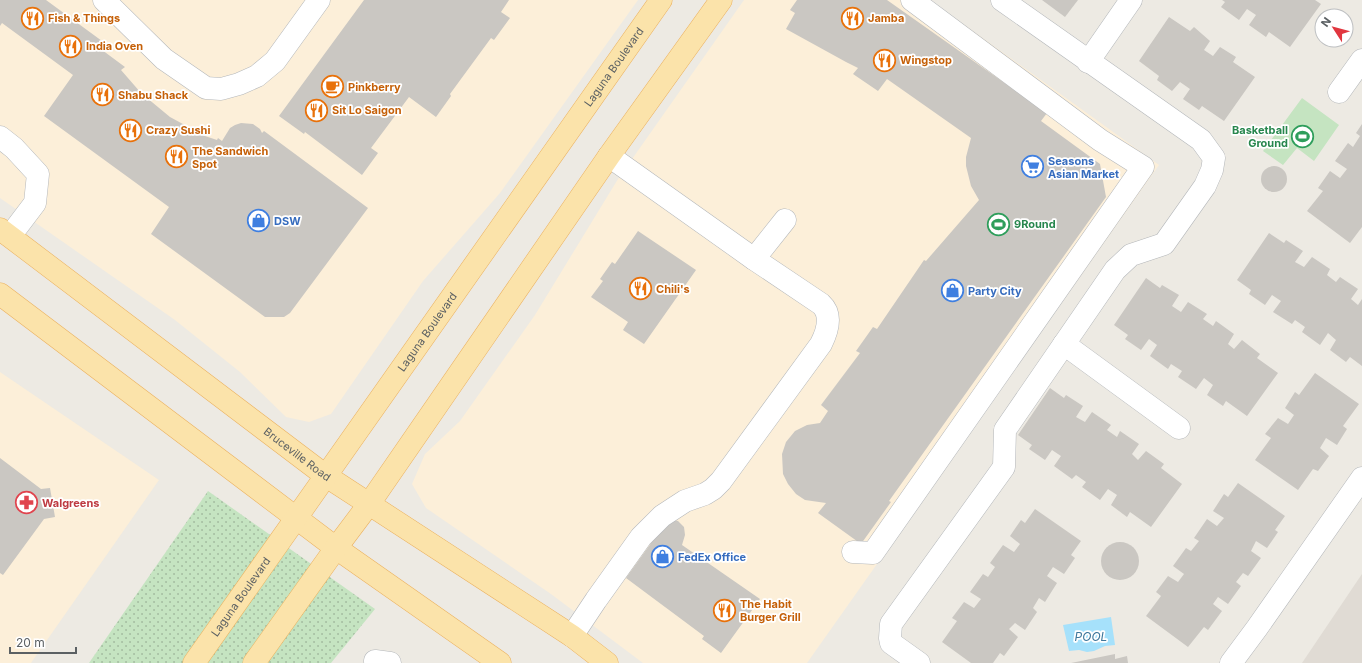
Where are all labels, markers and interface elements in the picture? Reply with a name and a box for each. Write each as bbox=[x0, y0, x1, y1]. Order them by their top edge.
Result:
restaurant icon: Fish & Things bbox=[20, 5, 46, 31]
restaurant icon: Jamba bbox=[840, 5, 866, 31]
north arrow bbox=[1314, 8, 1354, 48]
place label: Fish & Things bbox=[48, 11, 120, 25]
place label: Jamba bbox=[868, 11, 904, 25]
text: N bbox=[1318, 15, 1334, 30]
street label: Laguna Boulevard bbox=[581, 25, 647, 109]
restaurant icon: India Oven bbox=[57, 33, 83, 59]
place label: India Oven bbox=[86, 39, 143, 53]
restaurant icon: Wingstop bbox=[871, 47, 897, 73]
place label: Wingstop bbox=[900, 53, 952, 67]
cafe icon: Pinkberry bbox=[320, 74, 346, 100]
place label: Pinkberry bbox=[348, 80, 401, 94]
restaurant icon: Shabu Shack bbox=[89, 82, 115, 108]
place label: Shabu Shack bbox=[118, 88, 189, 102]
restaurant icon: Sit Lo Saigon bbox=[303, 97, 329, 123]
place label: Sit Lo Saigon bbox=[332, 103, 402, 117]
restaurant icon: Crazy Sushi bbox=[118, 117, 144, 143]
place label: Crazy Sushi bbox=[146, 123, 210, 137]
place label: Basketball Ground bbox=[1232, 123, 1288, 150]
sports icon: Basketball Ground bbox=[1290, 123, 1316, 149]
restaurant icon: The Sandwich Spot bbox=[164, 144, 190, 170]
place label: The Sandwich Spot bbox=[192, 144, 269, 171]
supermarket icon: Seasons Asian Market bbox=[1020, 154, 1046, 180]
place label: Seasons Asian Market bbox=[1048, 154, 1119, 181]
shop icon: DSW bbox=[246, 208, 272, 234]
sports icon: 9Round bbox=[985, 211, 1011, 237]
place label: DSW bbox=[274, 214, 301, 228]
place label: 9Round bbox=[1014, 217, 1056, 231]
restaurant icon: Chili's bbox=[627, 276, 653, 302]
shop icon: Party City bbox=[940, 278, 966, 304]
place label: Chili's bbox=[656, 282, 690, 296]
place label: Party City bbox=[968, 284, 1022, 298]
street label: Laguna Boulevard bbox=[395, 290, 460, 374]
street label: Bruceville Road bbox=[261, 424, 333, 484]
pharmacy icon: Walgreens bbox=[13, 490, 39, 516]
place label: Walgreens bbox=[42, 496, 99, 510]
shop icon: FedEx Office bbox=[649, 544, 675, 570]
place label: FedEx Office bbox=[678, 550, 747, 564]
street label: Laguna Boulevard bbox=[208, 554, 273, 639]
restaurant icon: The Habit Burger Grill bbox=[712, 597, 738, 623]
place label: The Habit Burger Grill bbox=[740, 597, 801, 624]
scale bar bbox=[10, 629, 76, 655]
water label: POOL bbox=[1075, 629, 1107, 644]
text: 20 m bbox=[16, 635, 45, 650]

